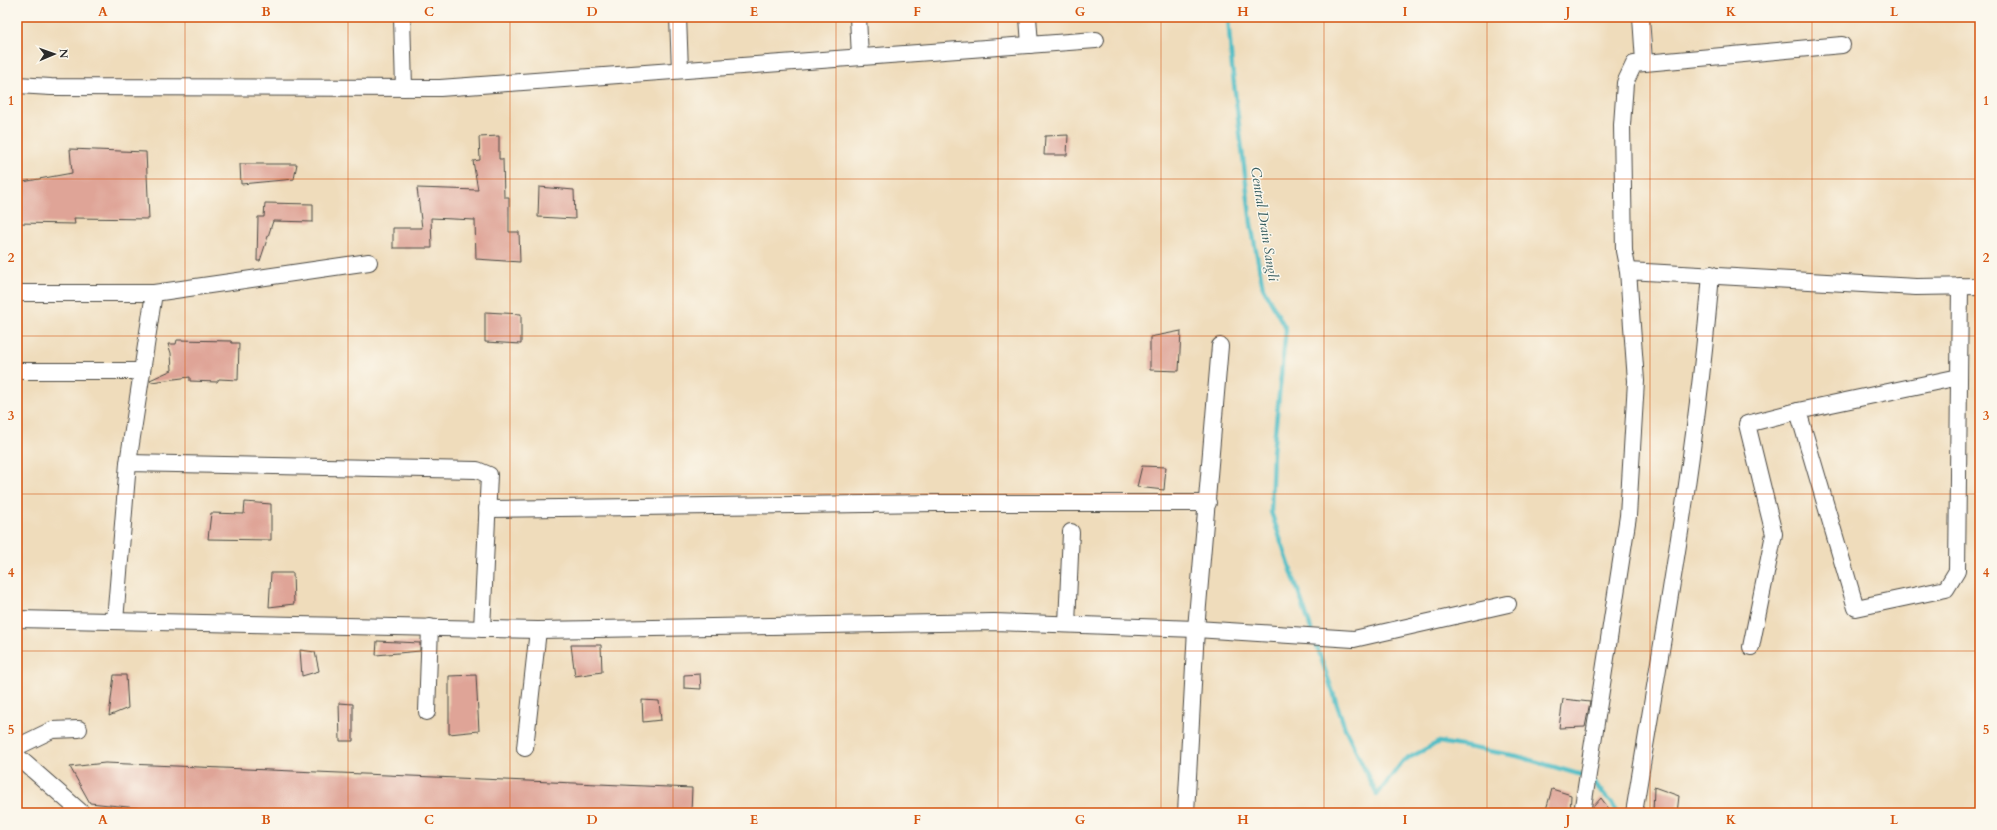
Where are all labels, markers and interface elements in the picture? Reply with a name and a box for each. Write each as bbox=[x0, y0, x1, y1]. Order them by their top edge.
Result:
text: A bbox=[98, 3, 108, 21]
text: B bbox=[261, 3, 271, 21]
text: C bbox=[424, 3, 434, 21]
text: D bbox=[586, 3, 598, 21]
text: E bbox=[750, 3, 758, 21]
text: F bbox=[913, 3, 921, 21]
text: G bbox=[1075, 3, 1086, 21]
text: H bbox=[1237, 3, 1249, 21]
text: I bbox=[1402, 3, 1408, 21]
text: J bbox=[1564, 3, 1571, 21]
text: K bbox=[1726, 3, 1737, 21]
text: L bbox=[1890, 3, 1899, 21]
north arrow bbox=[34, 34, 74, 74]
text: N bbox=[56, 49, 71, 59]
text: 1 bbox=[8, 92, 14, 110]
text: 1 bbox=[1983, 92, 1989, 110]
water label: Central Drain Sangli bbox=[1246, 166, 1283, 283]
text: 2 bbox=[8, 249, 15, 267]
text: 2 bbox=[1983, 249, 1990, 267]
text: 3 bbox=[8, 407, 15, 425]
text: 3 bbox=[1983, 407, 1990, 425]
text: 4 bbox=[8, 564, 15, 582]
text: 4 bbox=[1983, 564, 1990, 582]
text: 5 bbox=[8, 721, 14, 739]
text: 5 bbox=[1983, 721, 1989, 739]
text: A bbox=[98, 811, 108, 829]
text: B bbox=[261, 811, 271, 829]
text: C bbox=[424, 811, 434, 829]
text: D bbox=[586, 811, 598, 829]
text: E bbox=[750, 811, 758, 829]
text: F bbox=[913, 811, 921, 829]
text: G bbox=[1075, 811, 1086, 829]
text: H bbox=[1237, 811, 1249, 829]
text: I bbox=[1402, 811, 1408, 829]
text: J bbox=[1564, 811, 1571, 829]
text: K bbox=[1726, 811, 1737, 829]
text: L bbox=[1890, 811, 1899, 829]

